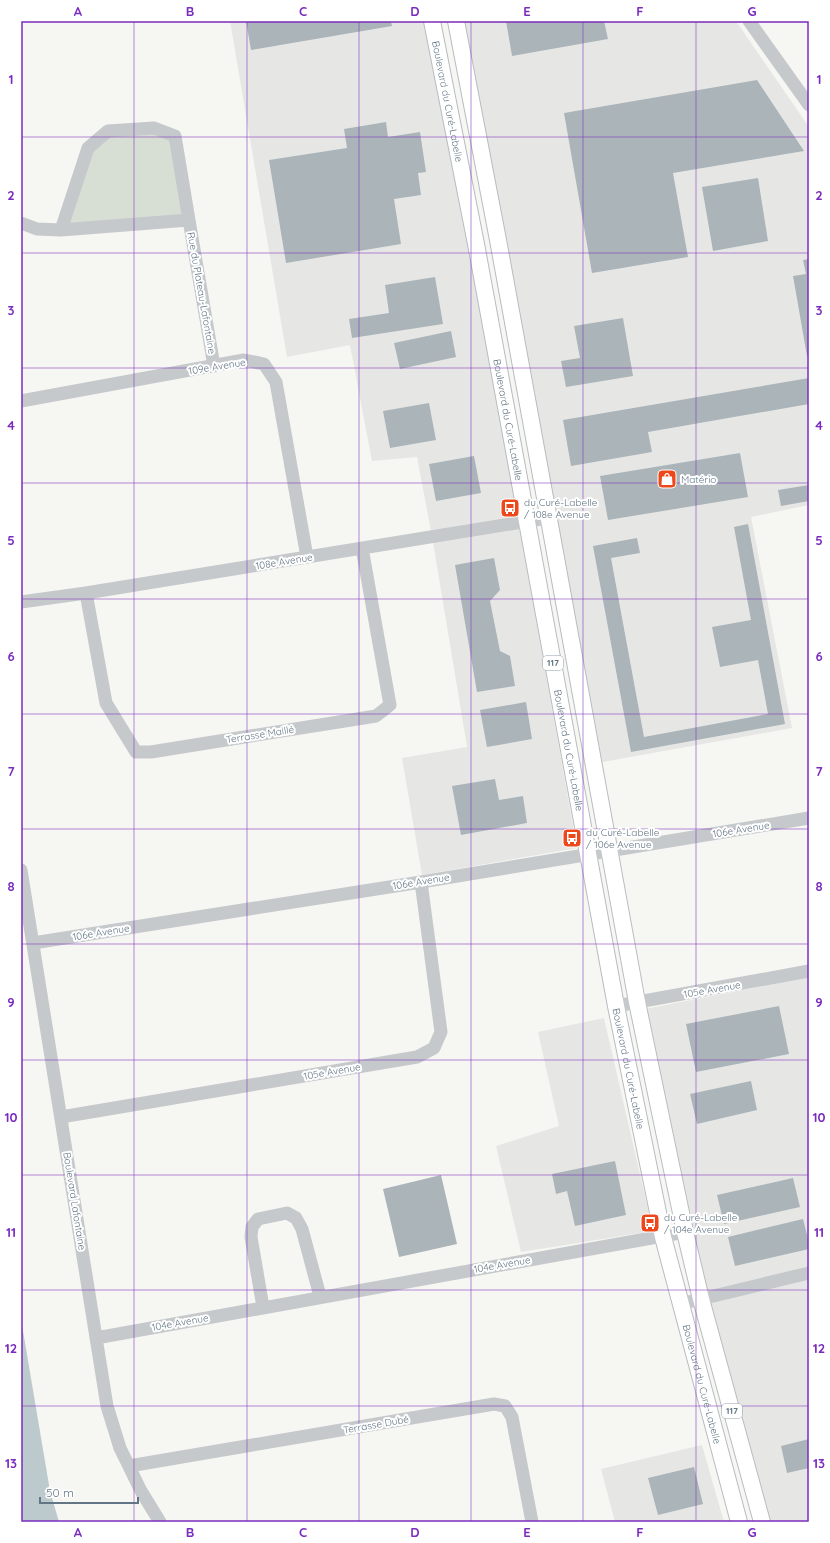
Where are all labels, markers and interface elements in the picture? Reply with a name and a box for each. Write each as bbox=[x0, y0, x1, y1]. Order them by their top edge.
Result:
text: A bbox=[74, 3, 83, 19]
text: B bbox=[186, 3, 194, 19]
text: C bbox=[299, 3, 307, 19]
text: D bbox=[410, 3, 420, 19]
text: E bbox=[523, 3, 531, 19]
text: F bbox=[636, 3, 644, 19]
text: G bbox=[747, 3, 757, 19]
street label: Boulevard du Curé-Labelle bbox=[429, 40, 466, 164]
text: 1 bbox=[8, 71, 14, 87]
text: 1 bbox=[816, 71, 822, 87]
text: 2 bbox=[7, 187, 15, 203]
text: 2 bbox=[815, 187, 823, 203]
street label: Rue du Plateau-Lafontaine bbox=[184, 231, 219, 355]
text: 3 bbox=[8, 302, 15, 318]
text: 3 bbox=[816, 302, 823, 318]
street label: 109e Avenue bbox=[188, 355, 247, 377]
street label: Boulevard du Curé-Labelle bbox=[490, 358, 525, 482]
text: 4 bbox=[7, 417, 15, 433]
text: 4 bbox=[815, 417, 823, 433]
shop icon: Matério bbox=[656, 468, 678, 490]
place label: Matério bbox=[681, 473, 716, 486]
place label: du Curé-Labelle / 108e Avenue bbox=[524, 496, 598, 521]
bus stop icon: du Curé-Labelle / 108e Avenue bbox=[499, 497, 521, 519]
text: 5 bbox=[7, 532, 15, 548]
text: 5 bbox=[815, 532, 823, 548]
street label: 108e Avenue bbox=[255, 551, 314, 572]
text: 6 bbox=[7, 648, 15, 664]
text: 6 bbox=[815, 648, 823, 664]
road number: 117 bbox=[543, 656, 563, 670]
street label: Boulevard du Curé-Labelle bbox=[551, 689, 586, 812]
street label: Terrasse Maillé bbox=[225, 723, 295, 746]
text: 7 bbox=[7, 763, 15, 779]
text: 7 bbox=[815, 763, 823, 779]
street label: 106e Avenue bbox=[712, 819, 771, 840]
place label: du Curé-Labelle / 106e Avenue bbox=[586, 826, 660, 851]
bus stop icon: du Curé-Labelle / 106e Avenue bbox=[561, 827, 583, 849]
street label: 106e Avenue bbox=[392, 871, 451, 892]
text: 8 bbox=[7, 878, 15, 894]
text: 8 bbox=[815, 878, 823, 894]
street label: 106e Avenue bbox=[72, 922, 131, 943]
street label: 105e Avenue bbox=[683, 978, 742, 1001]
text: 9 bbox=[7, 994, 15, 1010]
text: 9 bbox=[815, 994, 823, 1010]
street label: Boulevard du Curé-Labelle bbox=[610, 1007, 647, 1131]
street label: 105e Avenue bbox=[303, 1060, 362, 1083]
text: 10 bbox=[4, 1109, 18, 1125]
text: 10 bbox=[812, 1109, 826, 1125]
street label: Boulevard Lafontaine bbox=[60, 1151, 89, 1251]
place label: du Curé-Labelle / 104e Avenue bbox=[664, 1211, 738, 1236]
bus stop icon: du Curé-Labelle / 104e Avenue bbox=[639, 1212, 661, 1234]
text: 11 bbox=[6, 1224, 16, 1240]
text: 11 bbox=[814, 1224, 824, 1240]
street label: 104e Avenue bbox=[473, 1253, 532, 1276]
street label: 104e Avenue bbox=[151, 1311, 210, 1334]
street label: Boulevard du Curé-Labelle bbox=[680, 1323, 724, 1446]
text: 12 bbox=[5, 1340, 17, 1356]
text: 12 bbox=[813, 1340, 825, 1356]
road number: 117 bbox=[722, 1404, 742, 1418]
street label: Terrasse Dubé bbox=[342, 1412, 410, 1437]
text: 13 bbox=[5, 1455, 17, 1471]
text: 13 bbox=[813, 1455, 825, 1471]
scale bar bbox=[40, 1479, 138, 1505]
text: 50 m bbox=[46, 1485, 74, 1500]
text: A bbox=[74, 1524, 83, 1540]
text: B bbox=[186, 1524, 194, 1540]
text: C bbox=[299, 1524, 307, 1540]
text: D bbox=[410, 1524, 420, 1540]
text: E bbox=[523, 1524, 531, 1540]
text: F bbox=[636, 1524, 644, 1540]
text: G bbox=[747, 1524, 757, 1540]

